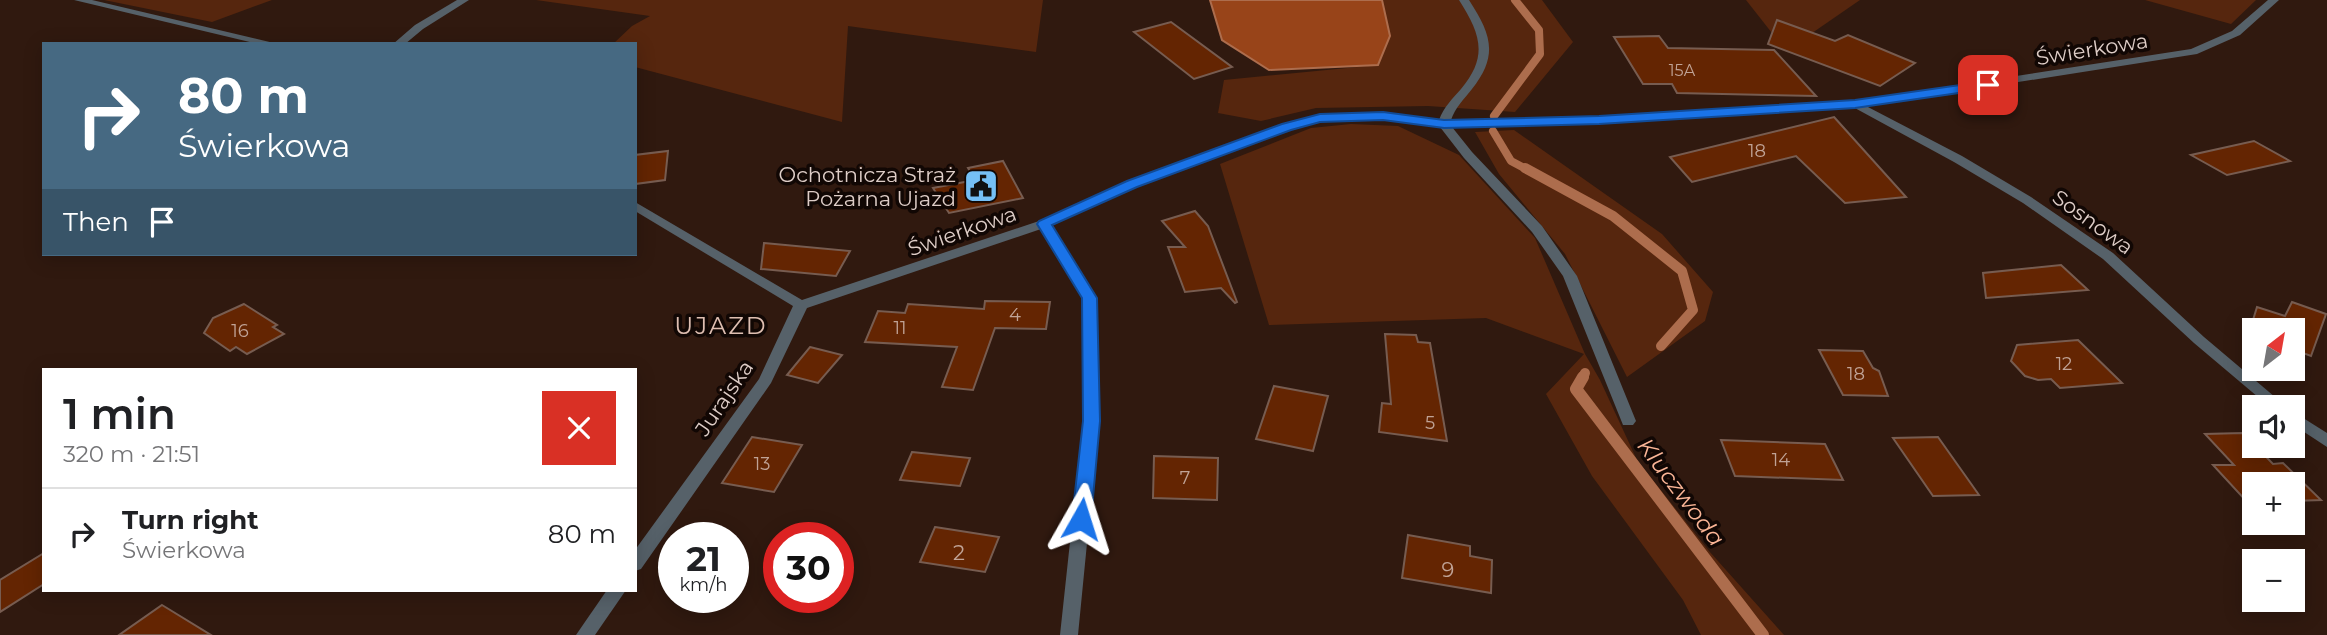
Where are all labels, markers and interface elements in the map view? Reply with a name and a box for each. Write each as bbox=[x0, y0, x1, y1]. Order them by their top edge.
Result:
street label: Świerkowa bbox=[2034, 28, 2150, 70]
pin bbox=[1958, 55, 2018, 115]
house number: 15A bbox=[1669, 61, 1696, 80]
text: 80 m bbox=[178, 66, 309, 125]
icon: arrive bbox=[1969, 66, 2007, 104]
icon: right bbox=[63, 70, 154, 161]
text: Świerkowa bbox=[178, 126, 350, 165]
house number: 18 bbox=[1748, 140, 1766, 162]
place label: Ochotnicza Straż Pożarna Ujazd bbox=[779, 162, 956, 211]
public building icon: Ochotnicza Straż Pożarna Ujazd bbox=[962, 167, 1000, 205]
street label: Sosnowa bbox=[2048, 184, 2138, 260]
street label: Świerkowa bbox=[904, 201, 1020, 261]
icon: arrive bbox=[143, 203, 181, 241]
text: Then bbox=[63, 206, 129, 238]
house number: 4 bbox=[1009, 304, 1021, 326]
district label: UJAZD bbox=[674, 311, 768, 340]
house number: 11 bbox=[894, 317, 907, 339]
north arrow bbox=[2242, 318, 2305, 382]
map controls bbox=[2242, 318, 2305, 612]
house number: 16 bbox=[231, 320, 249, 342]
house number: 12 bbox=[2056, 353, 2072, 375]
street label: Jurajska bbox=[689, 356, 758, 441]
house number: 18 bbox=[1847, 363, 1865, 385]
text: 1 min bbox=[63, 388, 176, 440]
button: close bbox=[542, 391, 616, 465]
button: sound bbox=[2242, 395, 2305, 458]
house number: 5 bbox=[1425, 412, 1435, 434]
water label: Kluczwoda bbox=[1631, 433, 1731, 551]
text: 320 m · 21:51 bbox=[63, 440, 200, 468]
house number: 14 bbox=[1772, 449, 1790, 471]
house number: 13 bbox=[754, 453, 770, 475]
house number: 7 bbox=[1180, 467, 1190, 489]
button: + bbox=[2242, 472, 2305, 535]
position arrow bbox=[1044, 482, 1118, 556]
text: Turn right bbox=[122, 504, 258, 536]
icon: right bbox=[63, 515, 101, 553]
text: 80 m bbox=[548, 518, 616, 550]
speed limit sign: 30 bbox=[763, 522, 854, 613]
text: Świerkowa bbox=[122, 536, 246, 564]
text: 21 bbox=[686, 537, 721, 580]
house number: 2 bbox=[953, 540, 965, 565]
button: − bbox=[2242, 549, 2305, 612]
house number: 9 bbox=[1442, 557, 1454, 582]
text: km/h bbox=[679, 574, 728, 596]

